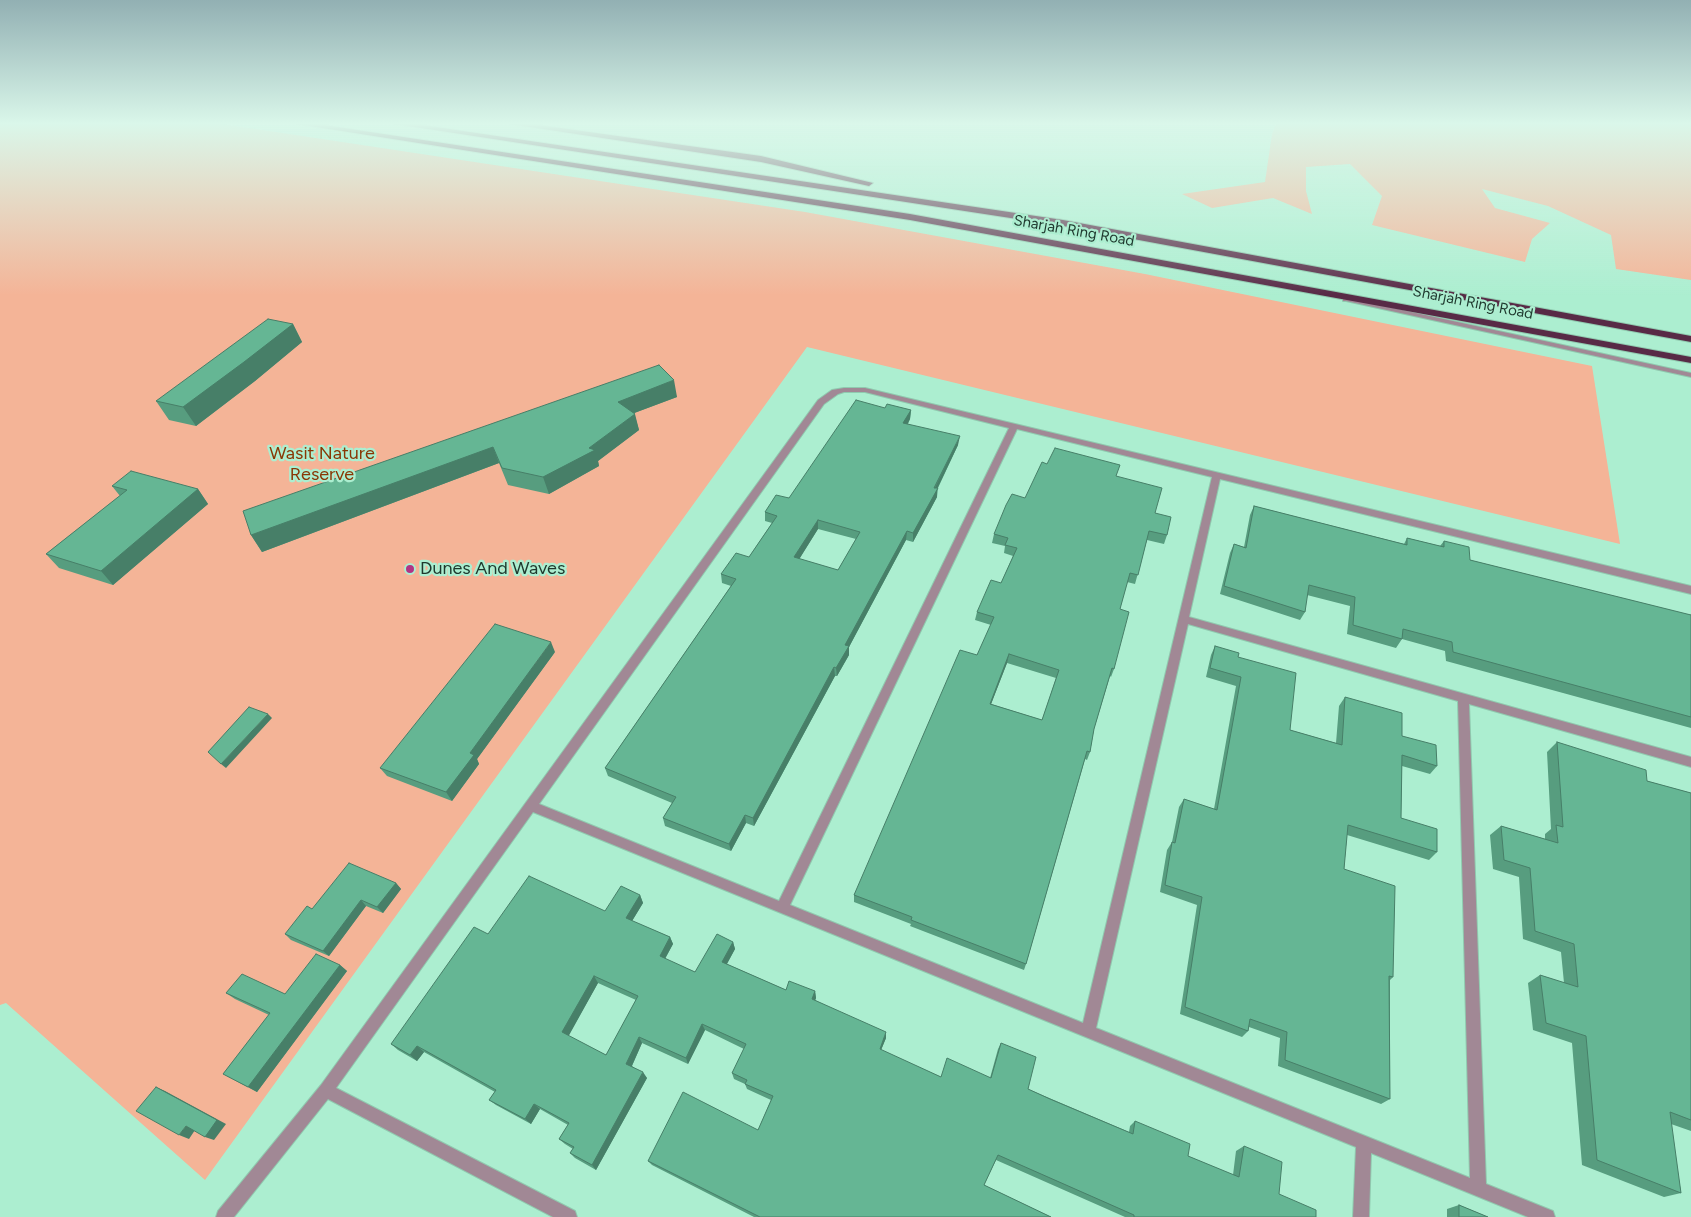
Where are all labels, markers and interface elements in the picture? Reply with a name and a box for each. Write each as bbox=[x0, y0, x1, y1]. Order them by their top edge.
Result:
street label: Sharjah Ring Road bbox=[1012, 212, 1136, 250]
street label: Sharjah Ring Road bbox=[1411, 282, 1535, 324]
park label: Wasit Nature Reserve bbox=[269, 443, 375, 486]
place label: Dunes And Waves bbox=[420, 558, 565, 580]
marker: Dunes And Waves bbox=[404, 563, 416, 575]

